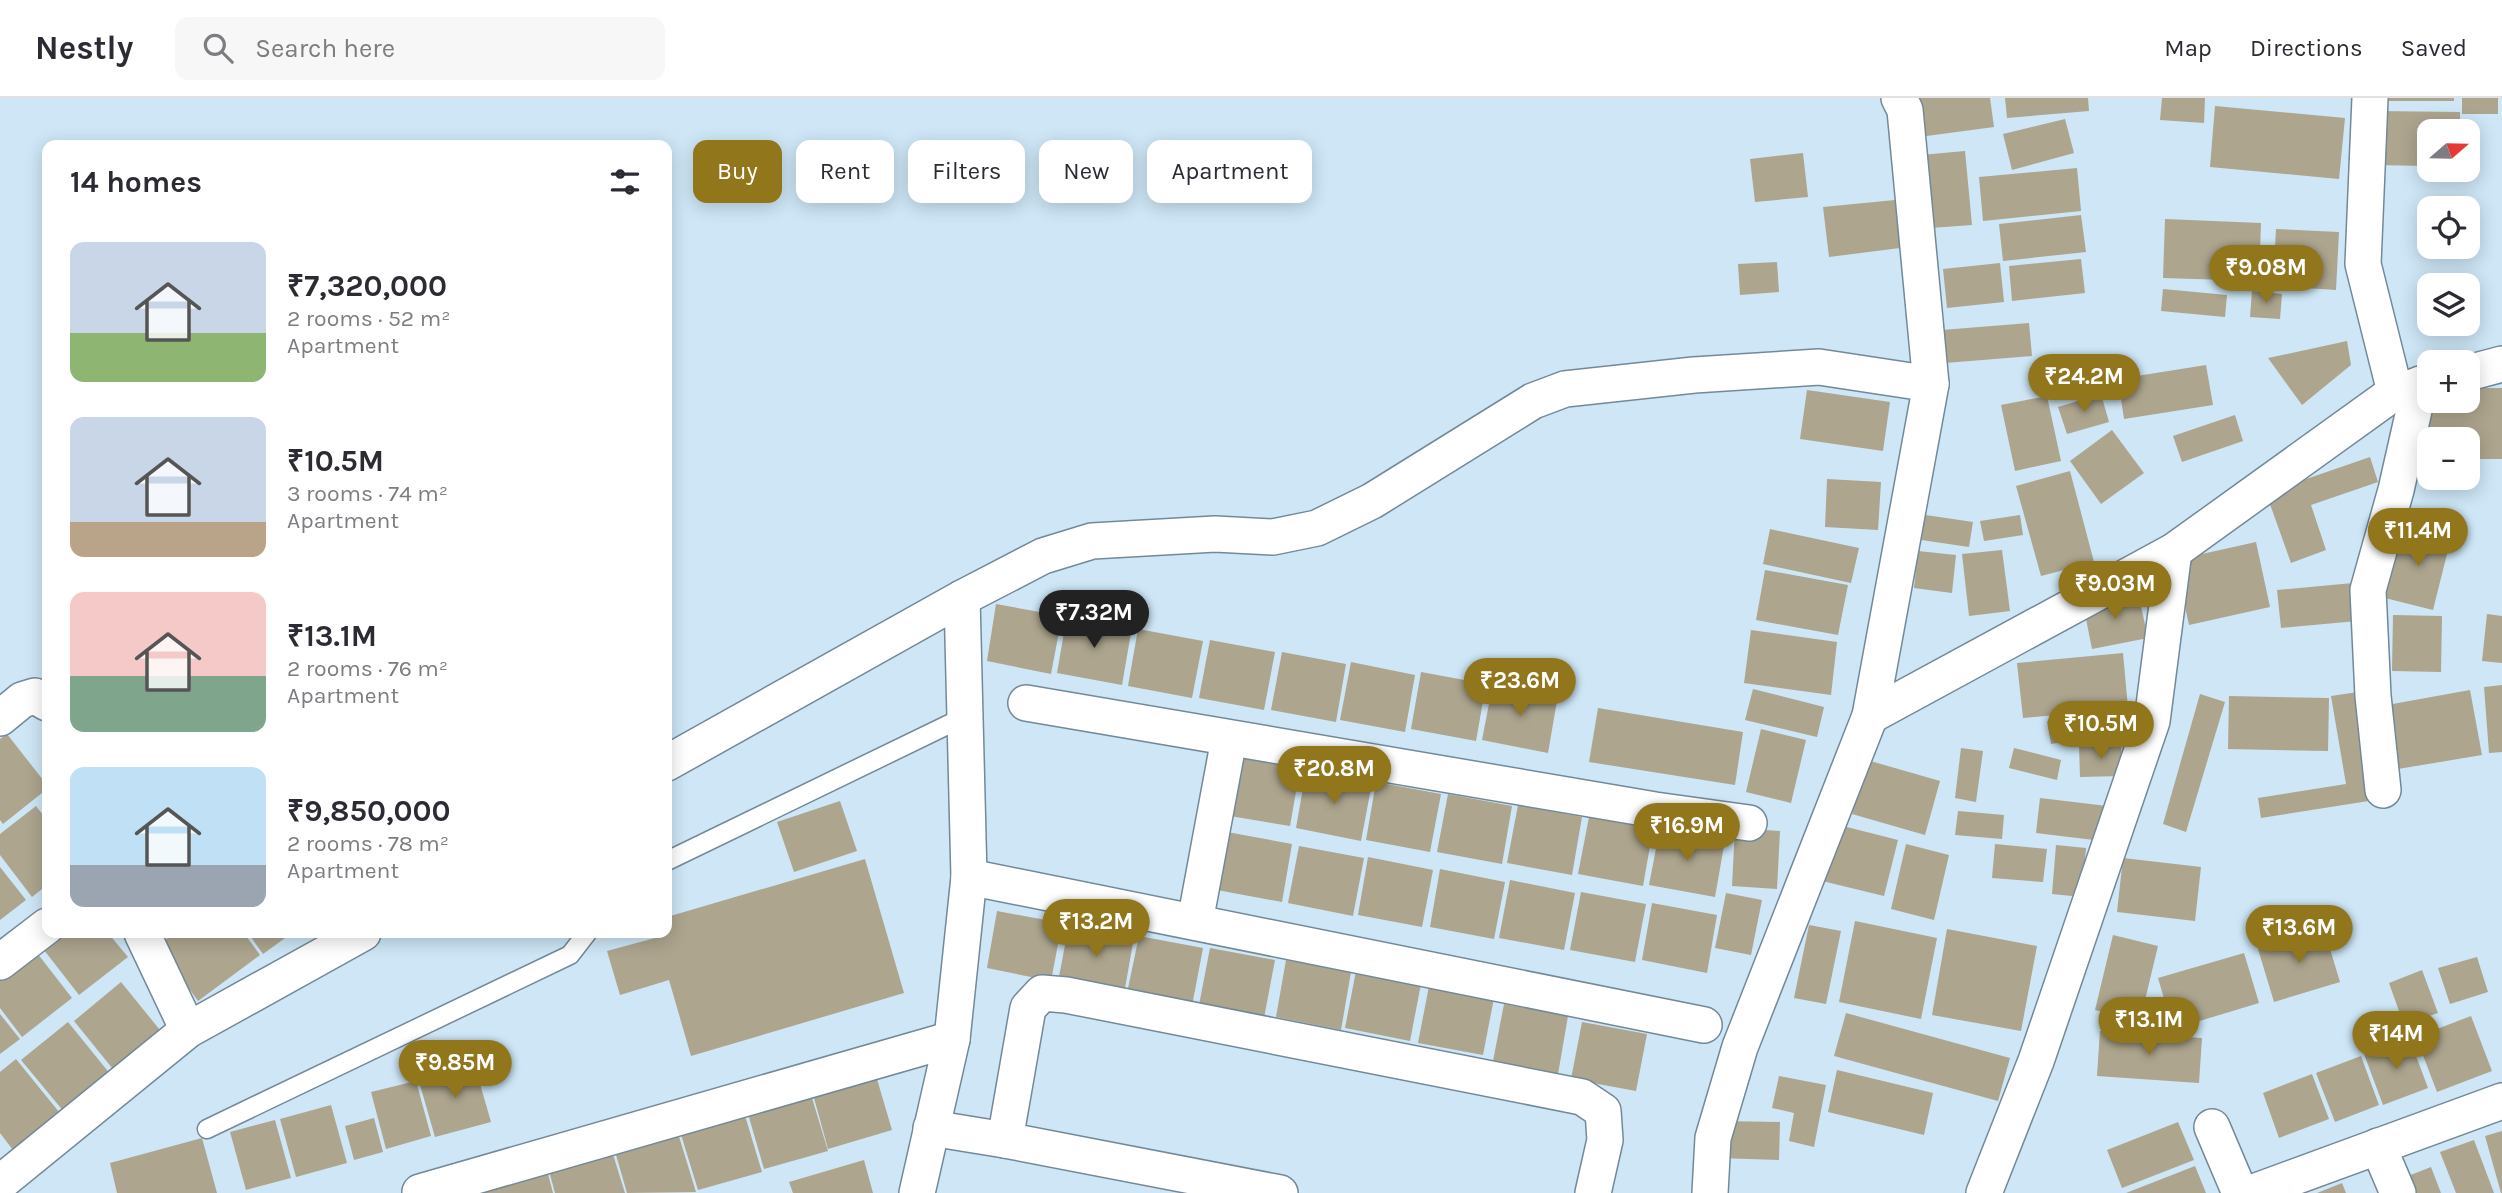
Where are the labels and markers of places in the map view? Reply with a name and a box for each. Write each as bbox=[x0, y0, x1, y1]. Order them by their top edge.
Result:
pin: ₹9.08M bbox=[2209, 246, 2323, 305]
pin: ₹24.2M bbox=[2027, 354, 2141, 414]
pin: ₹11.4M bbox=[2361, 508, 2475, 568]
pin: ₹9.03M bbox=[2058, 561, 2172, 621]
pin: ₹7.32M bbox=[1037, 590, 1151, 650]
pin: ₹23.6M bbox=[1463, 658, 1577, 718]
pin: ₹10.5M bbox=[2044, 702, 2158, 761]
pin: ₹20.8M bbox=[1277, 746, 1391, 806]
pin: ₹16.9M bbox=[1630, 804, 1744, 863]
pin: ₹13.2M bbox=[1039, 900, 1153, 959]
pin: ₹13.6M bbox=[2242, 906, 2356, 965]
pin: ₹13.1M bbox=[2092, 998, 2206, 1057]
pin: ₹14M bbox=[2355, 1012, 2437, 1071]
pin: ₹9.85M bbox=[398, 1040, 512, 1100]

